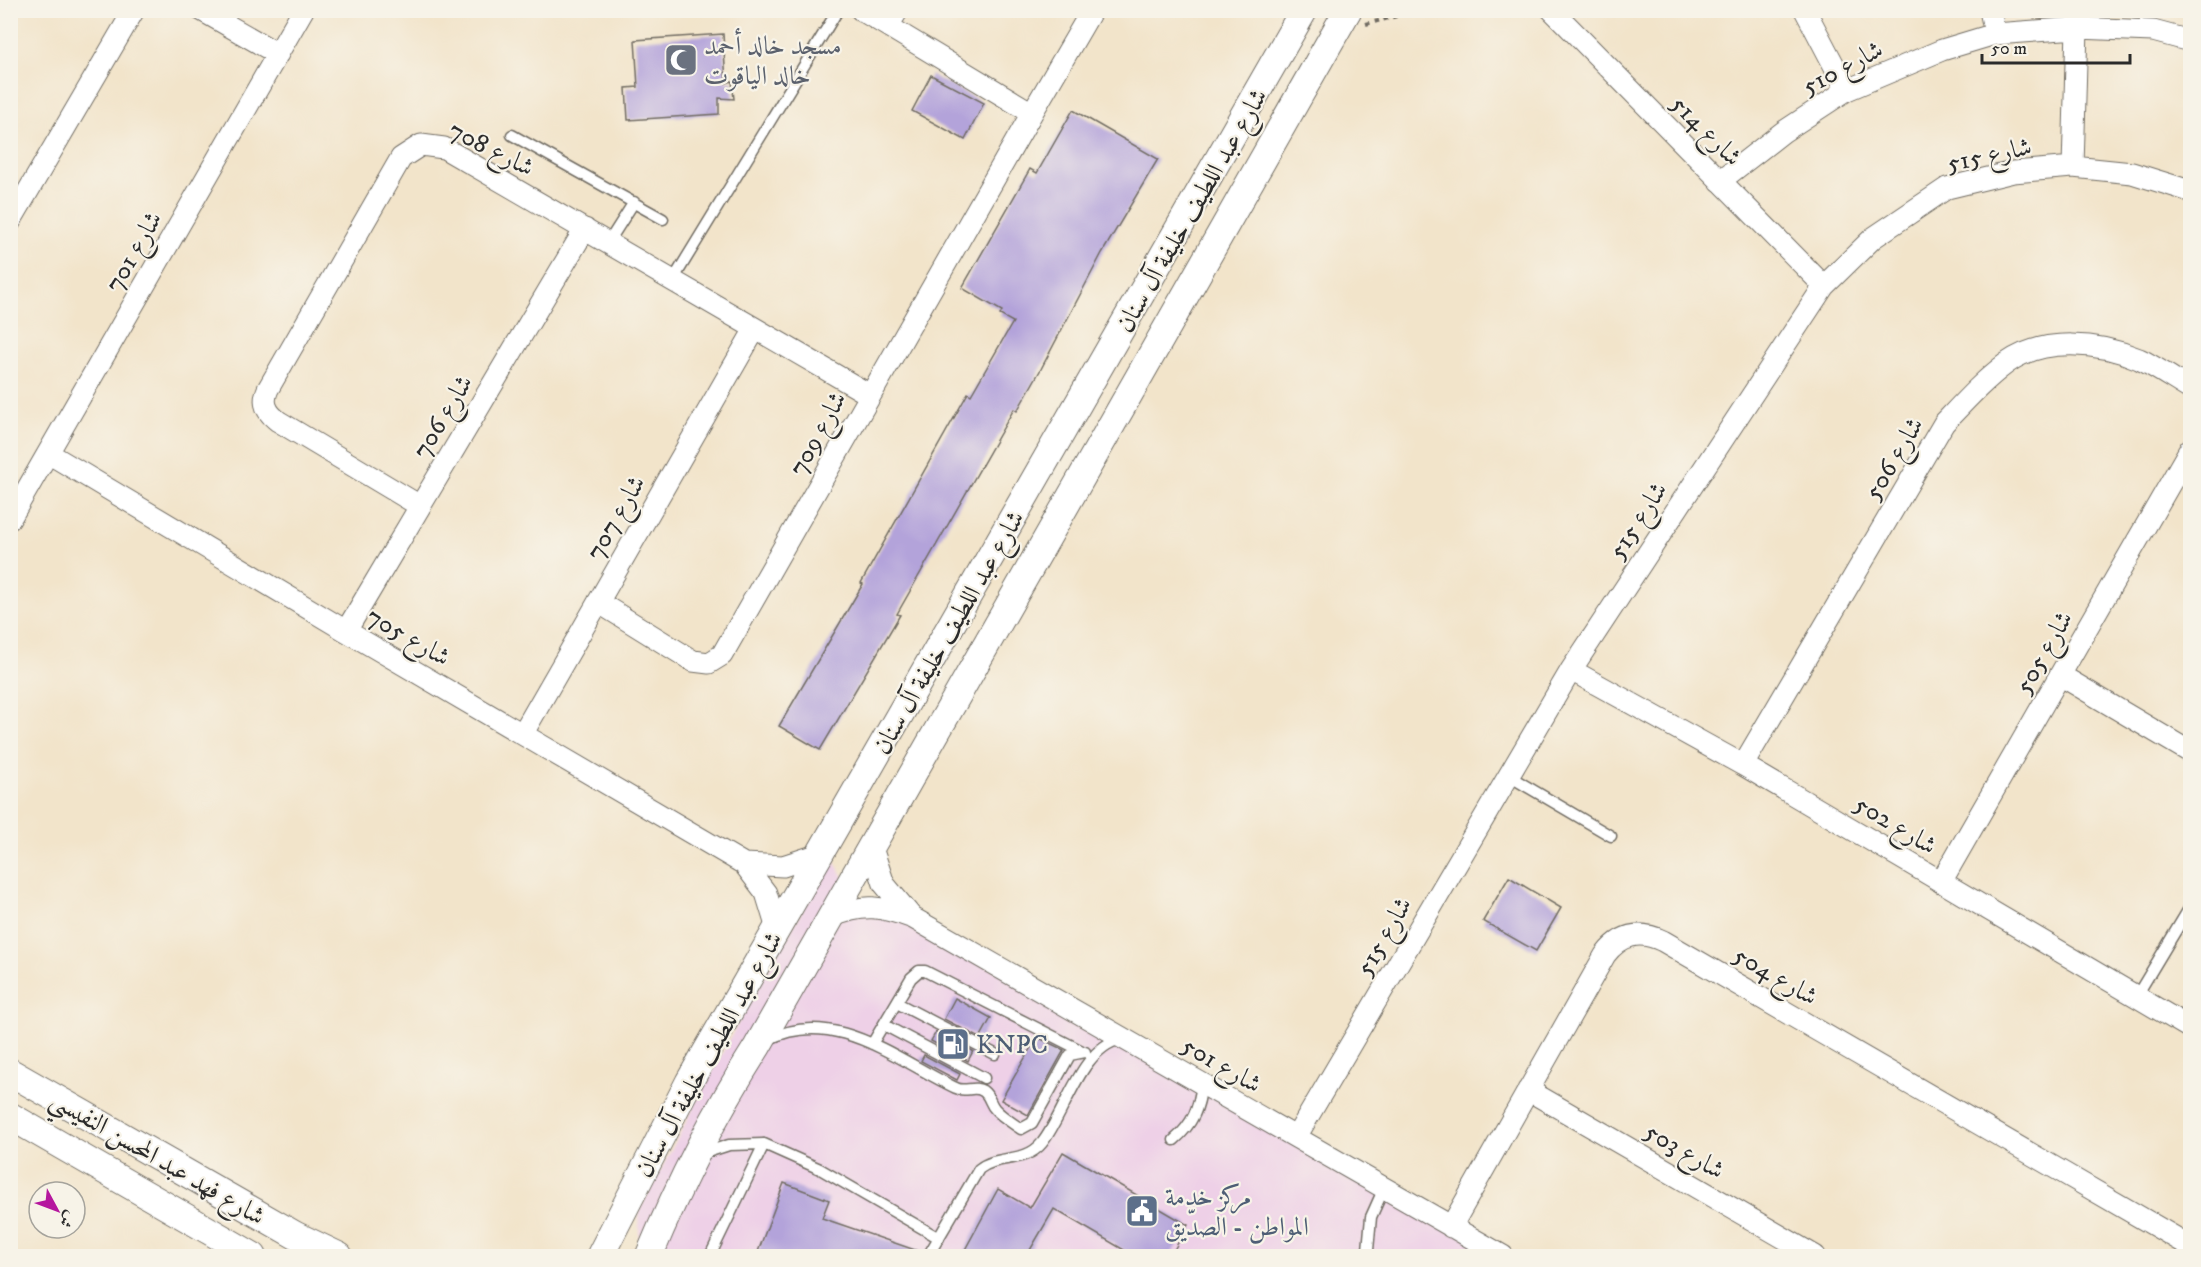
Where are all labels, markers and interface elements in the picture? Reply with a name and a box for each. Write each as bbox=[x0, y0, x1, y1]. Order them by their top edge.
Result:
scale bar bbox=[1982, 27, 2130, 65]
place label: مسجد خالد أحمد خالد الياقوت bbox=[704, 28, 842, 93]
street label: شارع 510 bbox=[1797, 33, 1891, 107]
text: 50 m bbox=[1991, 38, 2027, 60]
mosque icon: مسجد خالد أحمد خالد الياقوت bbox=[663, 42, 699, 78]
street label: شارع عبد اللطيف خليفة آل سنان bbox=[1109, 83, 1279, 341]
street label: شارع 514 bbox=[1660, 88, 1749, 177]
street label: شارع 708 bbox=[441, 114, 540, 188]
street label: شارع 515 bbox=[1944, 130, 2036, 184]
street label: شارع 701 bbox=[98, 205, 174, 300]
street label: شارع 706 bbox=[405, 369, 485, 467]
street label: شارع 709 bbox=[782, 386, 858, 484]
street label: شارع 506 bbox=[1857, 411, 1935, 508]
street label: شارع 707 bbox=[579, 470, 657, 568]
street label: شارع 515 bbox=[1601, 476, 1679, 568]
street label: شارع عبد اللطيف خليفة آل سنان bbox=[866, 505, 1036, 763]
street label: شارع 705 bbox=[358, 600, 456, 678]
street label: شارع 505 bbox=[2007, 605, 2085, 702]
street label: شارع 502 bbox=[1846, 788, 1942, 866]
street label: شارع 515 bbox=[1349, 891, 1424, 984]
street label: شارع عبد اللطيف خليفة آل سنان bbox=[628, 926, 794, 1186]
street label: شارع 504 bbox=[1725, 939, 1824, 1017]
fuel station icon: KNPC bbox=[935, 1026, 971, 1062]
place label: KNPC bbox=[976, 1029, 1048, 1062]
street label: شارع 501 bbox=[1173, 1029, 1267, 1105]
street label: شارع فهد عبد المحسن النفيسي bbox=[45, 1083, 271, 1231]
street label: شارع 503 bbox=[1636, 1115, 1730, 1191]
north arrow bbox=[27, 1180, 87, 1240]
place label: مركز خدمة المواطن - الصدّيق bbox=[1165, 1181, 1309, 1244]
public building icon: مركز خدمة المواطن - الصدّيق bbox=[1124, 1193, 1160, 1229]

